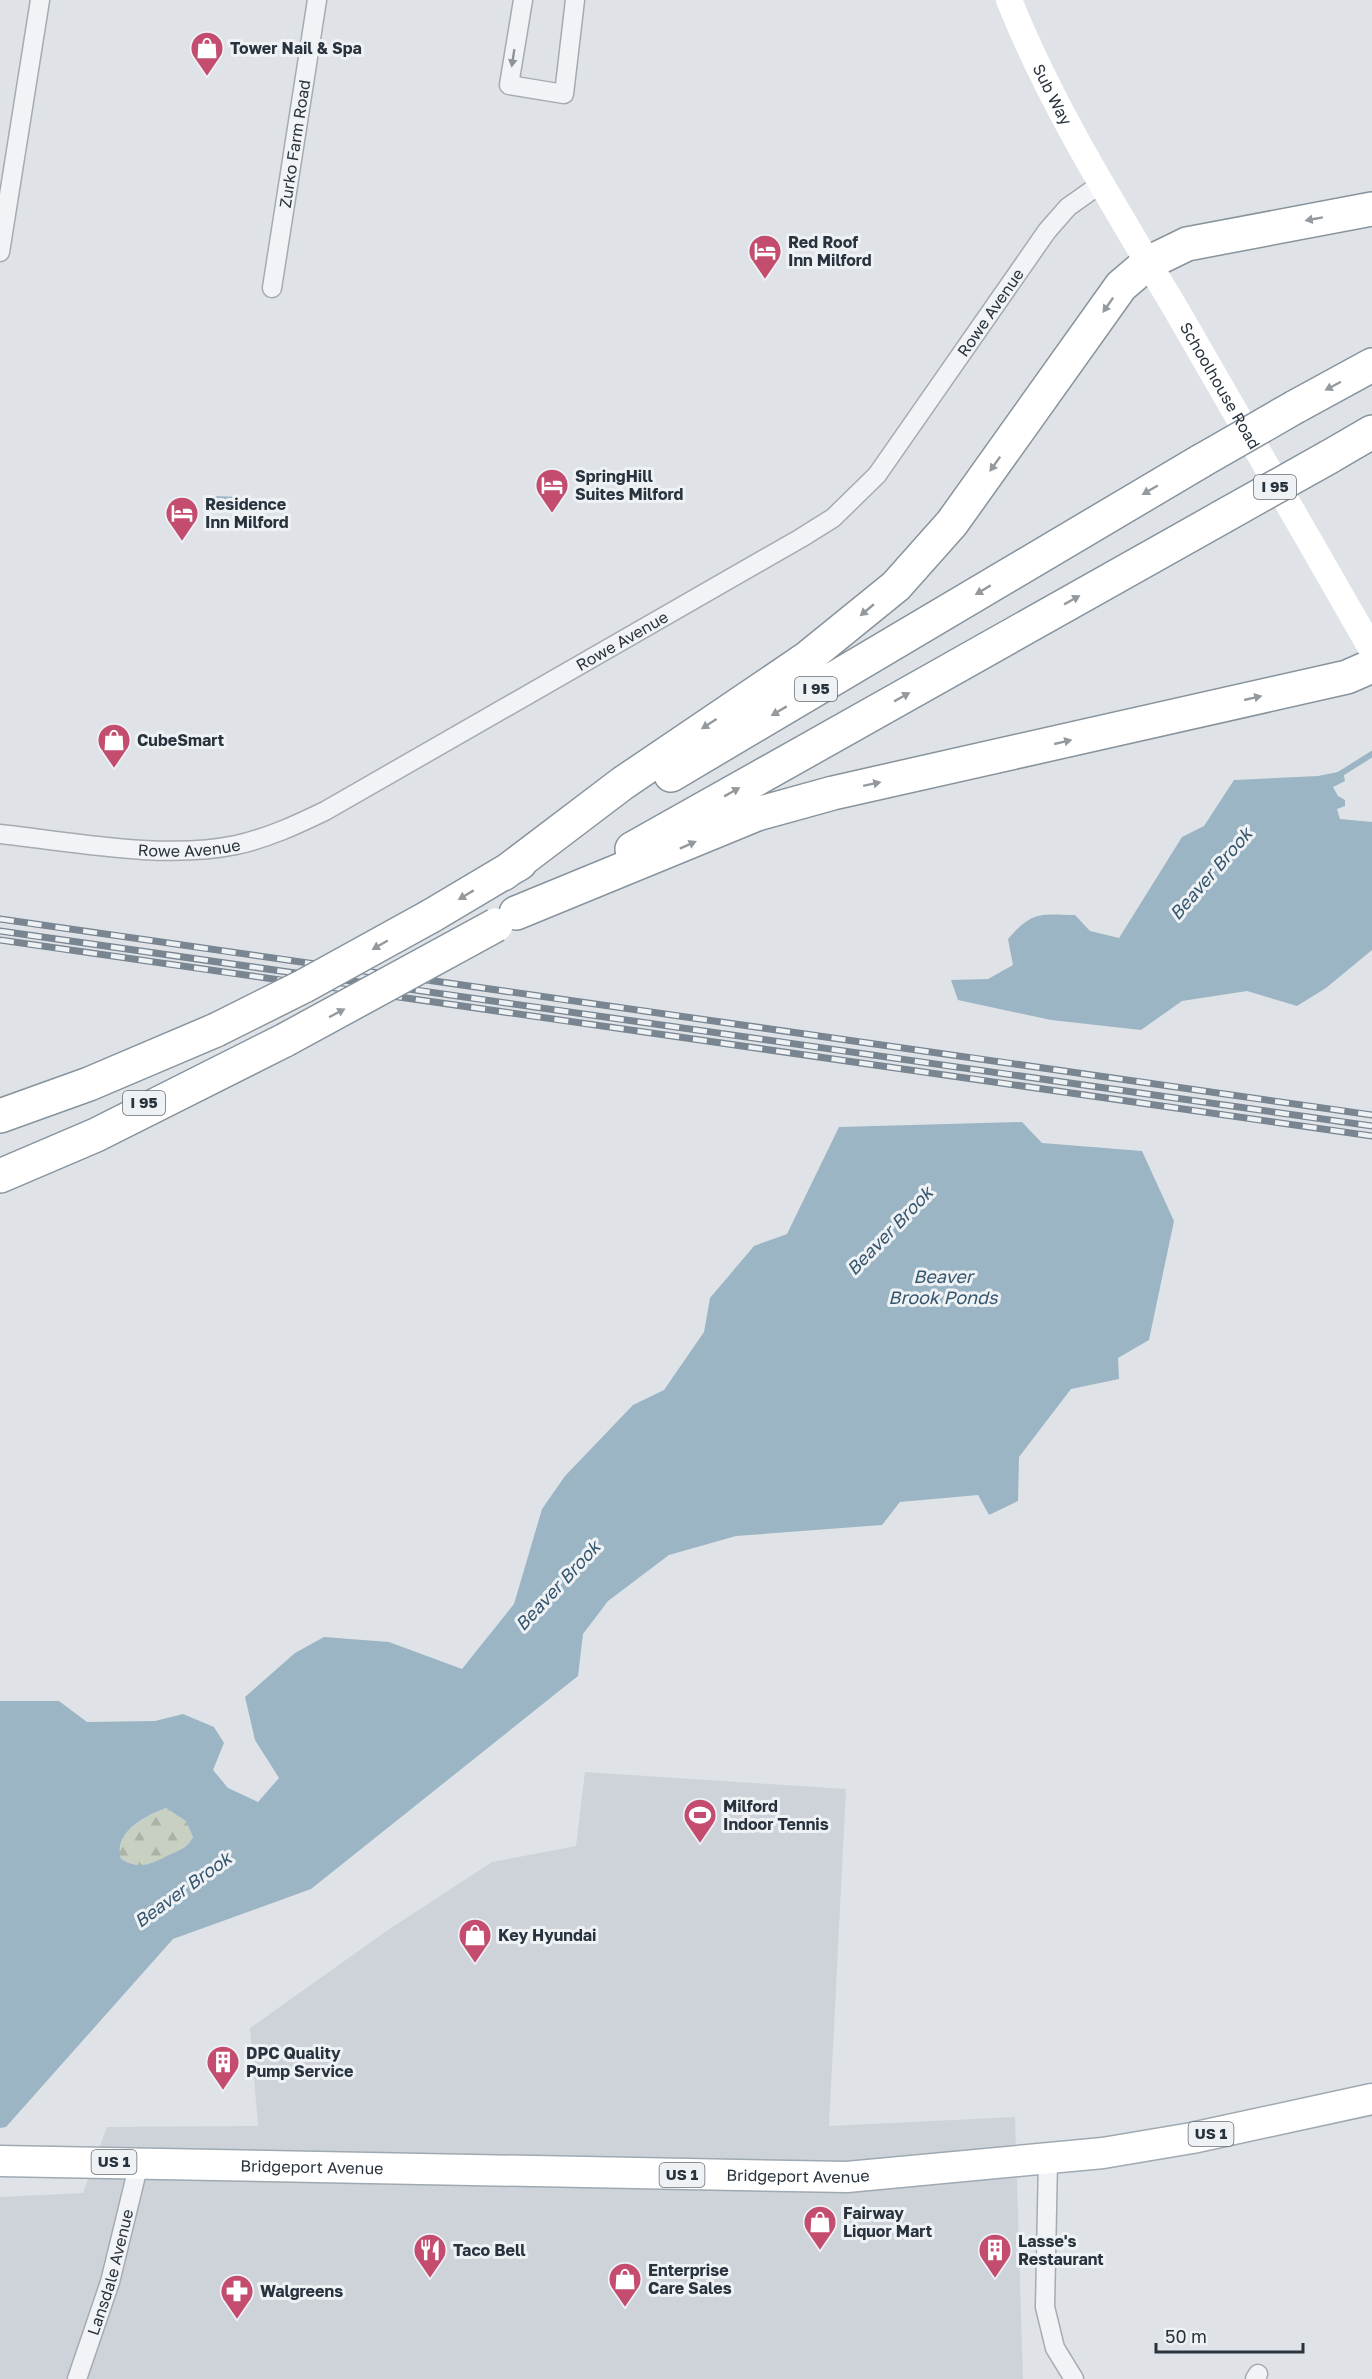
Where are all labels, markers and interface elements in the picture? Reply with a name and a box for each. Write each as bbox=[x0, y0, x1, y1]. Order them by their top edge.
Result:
shop icon: Tower Nail & Spa bbox=[189, 30, 225, 77]
place label: Tower Nail & Spa bbox=[230, 38, 362, 58]
one-way arrow bbox=[509, 48, 518, 67]
street label: Sub Way bbox=[1029, 61, 1077, 129]
street label: Zurko Farm Road bbox=[275, 78, 314, 209]
one-way arrow bbox=[1305, 215, 1324, 224]
place label: Red Roof Inn Milford bbox=[788, 232, 872, 270]
hotel icon: Red Roof Inn Milford bbox=[747, 233, 783, 280]
street label: Rowe Avenue bbox=[953, 264, 1028, 360]
one-way arrow bbox=[1102, 297, 1114, 313]
street label: Schoolhouse Road bbox=[1176, 319, 1265, 453]
one-way arrow bbox=[1324, 381, 1341, 391]
one-way arrow bbox=[989, 455, 1001, 471]
place label: SpringHill Suites Milford bbox=[575, 466, 683, 504]
hotel icon: SpringHill Suites Milford bbox=[534, 467, 570, 514]
road number: I 95 bbox=[1254, 475, 1296, 499]
one-way arrow bbox=[1142, 485, 1158, 496]
place label: Residence Inn Milford bbox=[205, 494, 289, 532]
hotel icon: Residence Inn Milford bbox=[164, 495, 200, 542]
one-way arrow bbox=[974, 585, 991, 595]
one-way arrow bbox=[1064, 595, 1080, 606]
one-way arrow bbox=[859, 604, 875, 617]
street label: Rowe Avenue bbox=[572, 606, 671, 675]
road number: I 95 bbox=[795, 677, 837, 701]
one-way arrow bbox=[894, 691, 910, 702]
one-way arrow bbox=[1244, 693, 1262, 703]
one-way arrow bbox=[770, 706, 787, 716]
one-way arrow bbox=[701, 719, 717, 730]
shop icon: CubeSmart bbox=[96, 722, 132, 769]
place label: CubeSmart bbox=[137, 730, 224, 750]
one-way arrow bbox=[1054, 737, 1073, 746]
one-way arrow bbox=[863, 779, 882, 788]
one-way arrow bbox=[724, 787, 740, 798]
water label: Beaver Brook bbox=[1164, 821, 1257, 924]
street label: Rowe Avenue bbox=[137, 834, 242, 861]
one-way arrow bbox=[679, 840, 697, 850]
one-way arrow bbox=[458, 890, 474, 901]
one-way arrow bbox=[371, 940, 388, 950]
one-way arrow bbox=[328, 1008, 345, 1018]
road number: I 95 bbox=[123, 1091, 165, 1115]
water label: Beaver Brook bbox=[842, 1180, 938, 1279]
water label: Beaver Brook Ponds bbox=[888, 1265, 999, 1308]
water label: Beaver Brook bbox=[510, 1535, 606, 1635]
place label: Milford Indoor Tennis bbox=[723, 1796, 829, 1834]
sports icon: Milford Indoor Tennis bbox=[682, 1797, 718, 1844]
water label: Beaver Brook bbox=[130, 1846, 237, 1932]
shop icon: Key Hyundai bbox=[457, 1917, 493, 1964]
place label: Key Hyundai bbox=[498, 1925, 596, 1945]
place label: DPC Quality Pump Service bbox=[246, 2043, 354, 2081]
building icon: DPC Quality Pump Service bbox=[205, 2044, 241, 2091]
road number: US 1 bbox=[1188, 2122, 1234, 2146]
road number: US 1 bbox=[92, 2150, 136, 2174]
street label: Bridgeport Avenue bbox=[240, 2156, 384, 2178]
road number: US 1 bbox=[660, 2163, 704, 2187]
street label: Bridgeport Avenue bbox=[726, 2165, 870, 2187]
place label: Fairway Liquor Mart bbox=[843, 2203, 932, 2241]
shop icon: Fairway Liquor Mart bbox=[802, 2204, 838, 2251]
street label: Lansdale Avenue bbox=[83, 2207, 137, 2338]
place label: Lasse's Restaurant bbox=[1018, 2231, 1104, 2269]
restaurant icon: Taco Bell bbox=[412, 2232, 448, 2279]
building icon: Lasse's Restaurant bbox=[977, 2232, 1013, 2279]
place label: Taco Bell bbox=[453, 2240, 526, 2260]
place label: Enterprise Care Sales bbox=[648, 2260, 732, 2298]
shop icon: Enterprise Care Sales bbox=[607, 2261, 643, 2308]
pharmacy icon: Walgreens bbox=[219, 2273, 255, 2320]
place label: Walgreens bbox=[260, 2281, 343, 2301]
scale bar bbox=[1156, 2316, 1303, 2354]
text: 50 m bbox=[1165, 2325, 1207, 2347]

